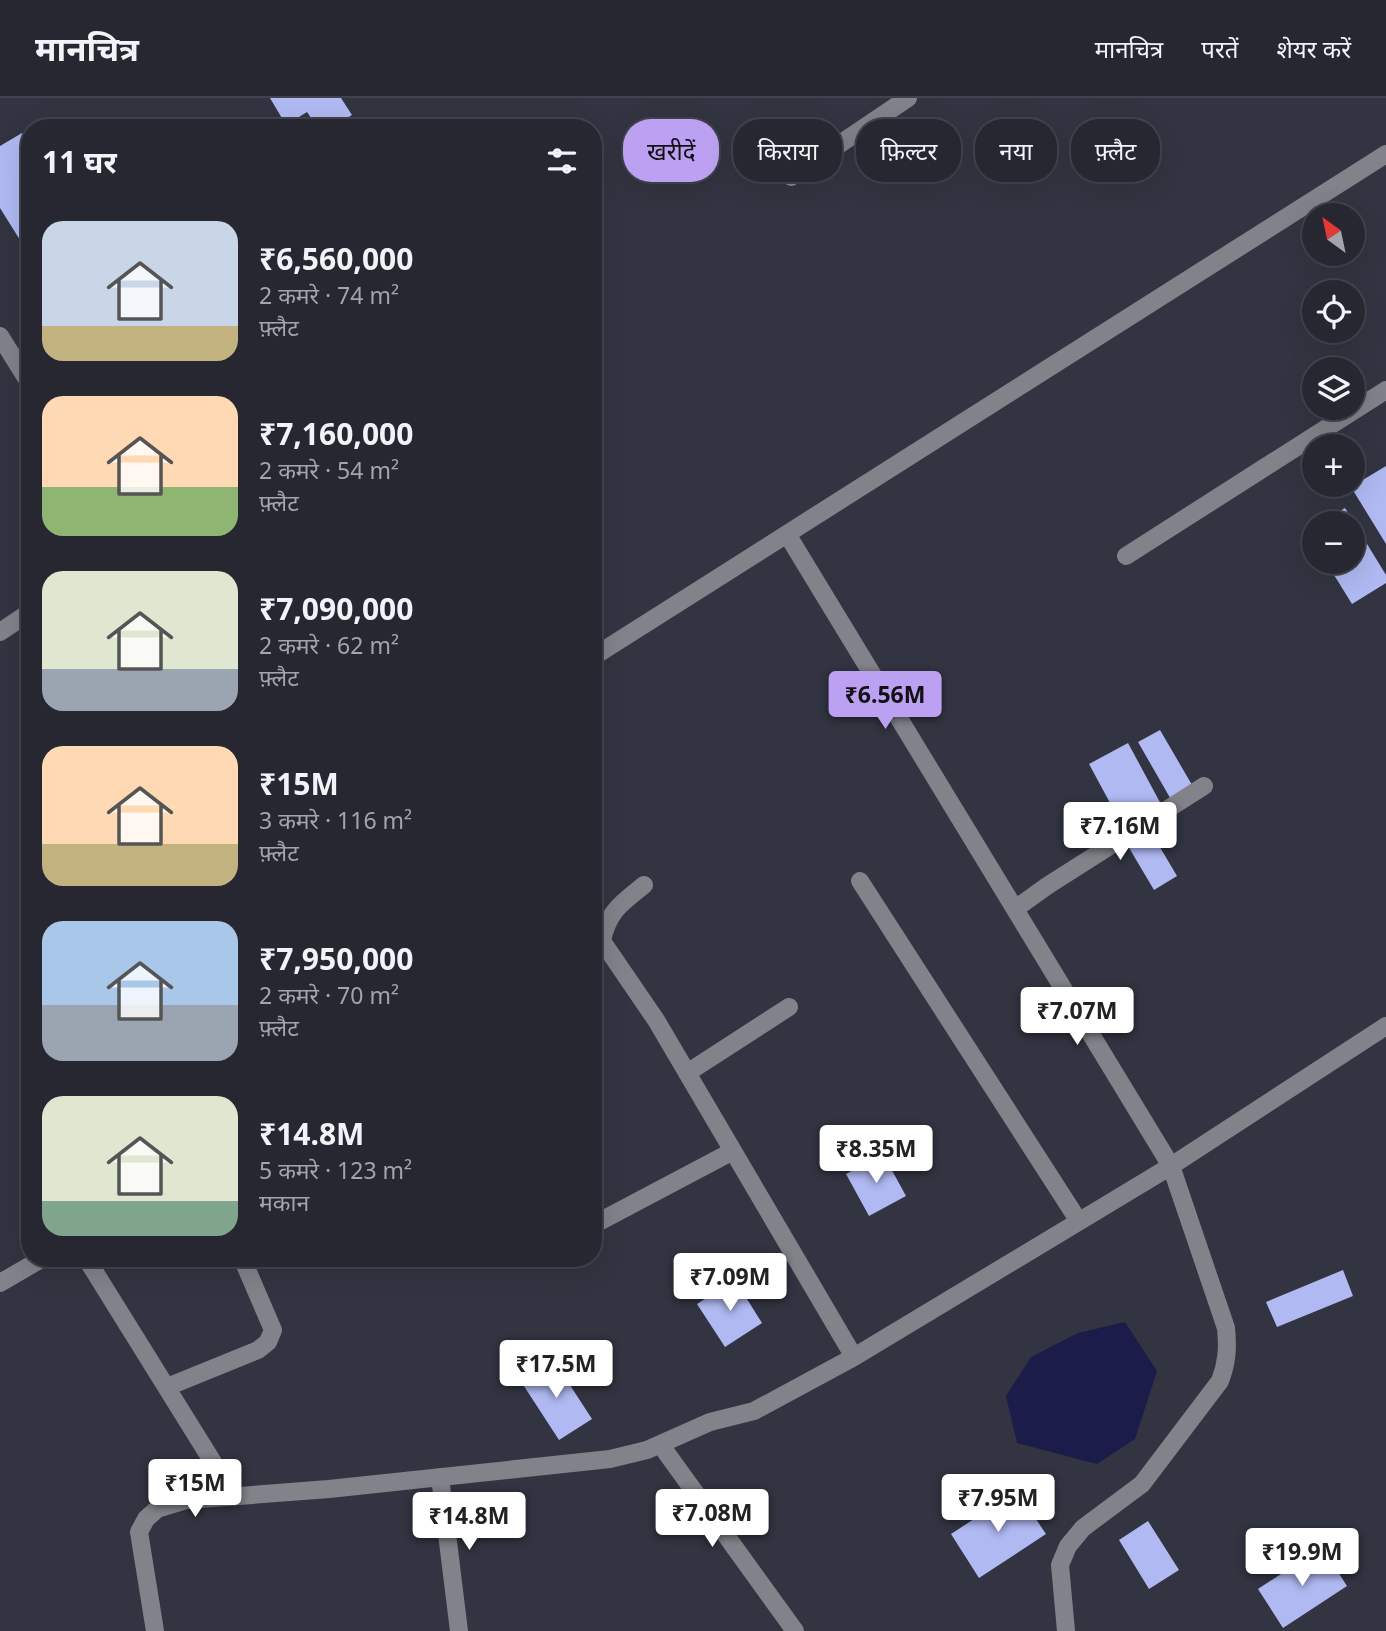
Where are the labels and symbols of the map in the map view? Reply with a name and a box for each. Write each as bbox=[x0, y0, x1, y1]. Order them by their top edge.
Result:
north arrow bbox=[1302, 203, 1365, 266]
pin: ₹6.56M bbox=[828, 672, 942, 731]
pin: ₹7.16M bbox=[1063, 802, 1177, 862]
pin: ₹7.07M bbox=[1020, 988, 1134, 1047]
pin: ₹8.35M bbox=[819, 1126, 933, 1185]
pin: ₹7.09M bbox=[673, 1254, 787, 1313]
pin: ₹17.5M bbox=[499, 1340, 613, 1400]
pin: ₹15M bbox=[154, 1460, 236, 1519]
pin: ₹7.95M bbox=[941, 1474, 1055, 1534]
pin: ₹7.08M bbox=[655, 1490, 769, 1549]
pin: ₹14.8M bbox=[412, 1492, 526, 1552]
pin: ₹19.9M bbox=[1245, 1528, 1359, 1588]

